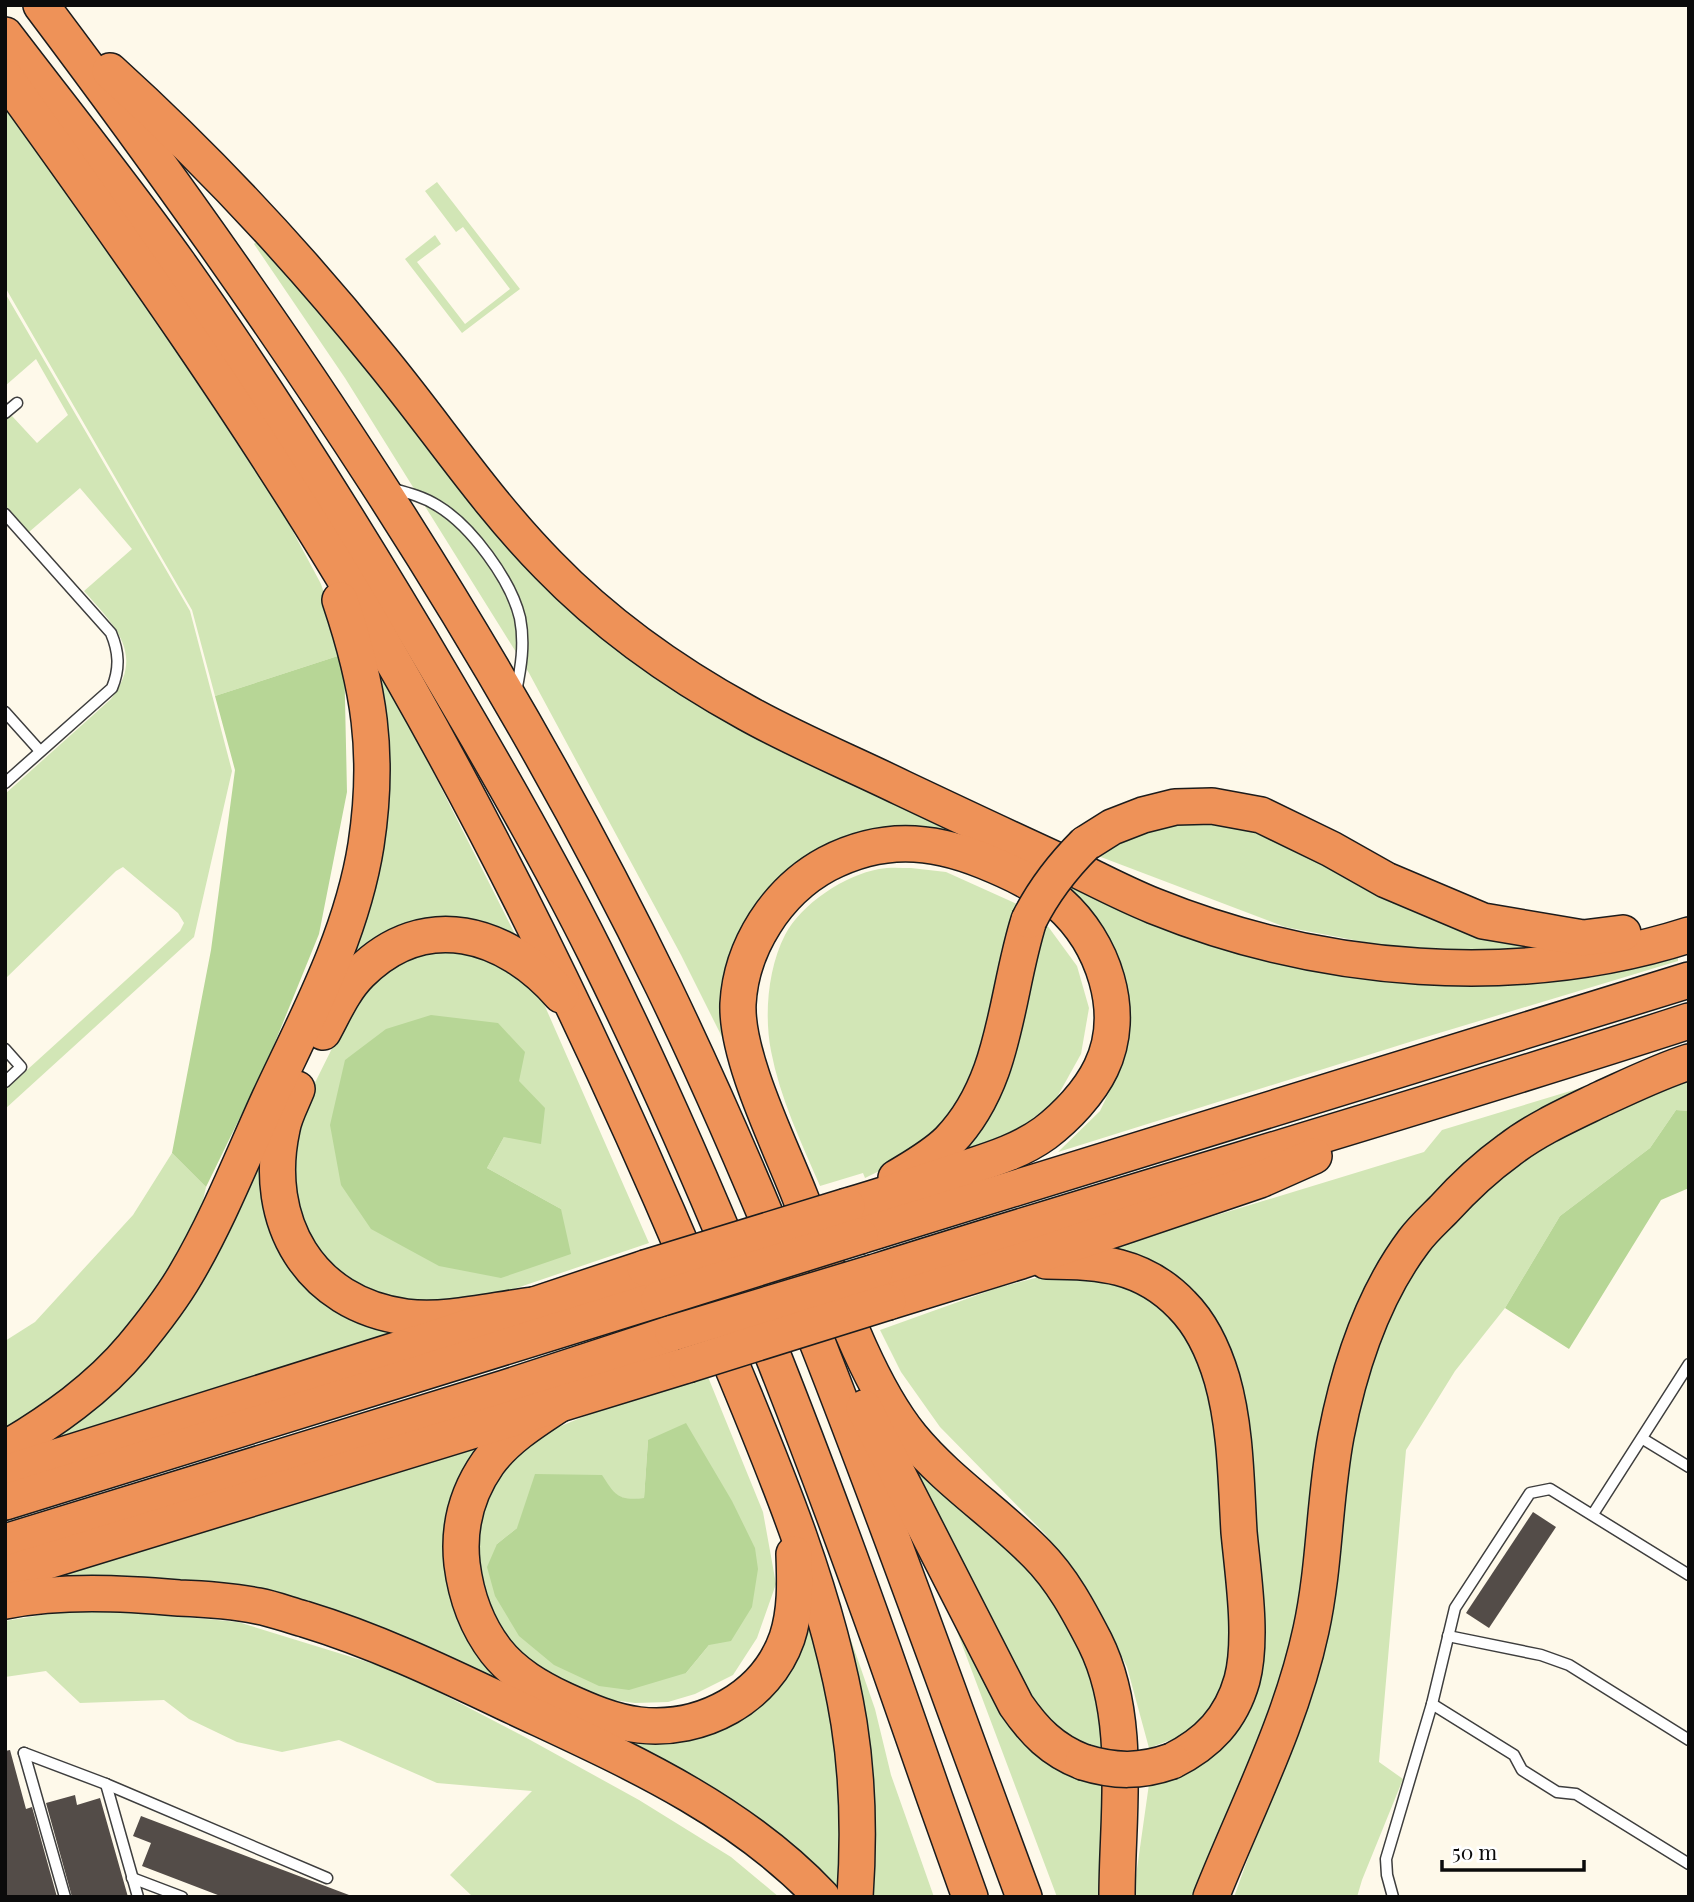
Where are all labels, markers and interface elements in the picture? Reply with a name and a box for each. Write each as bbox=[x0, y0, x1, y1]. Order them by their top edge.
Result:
scale bar bbox=[1442, 1828, 1584, 1872]
text: 50 m bbox=[1452, 1837, 1498, 1865]

